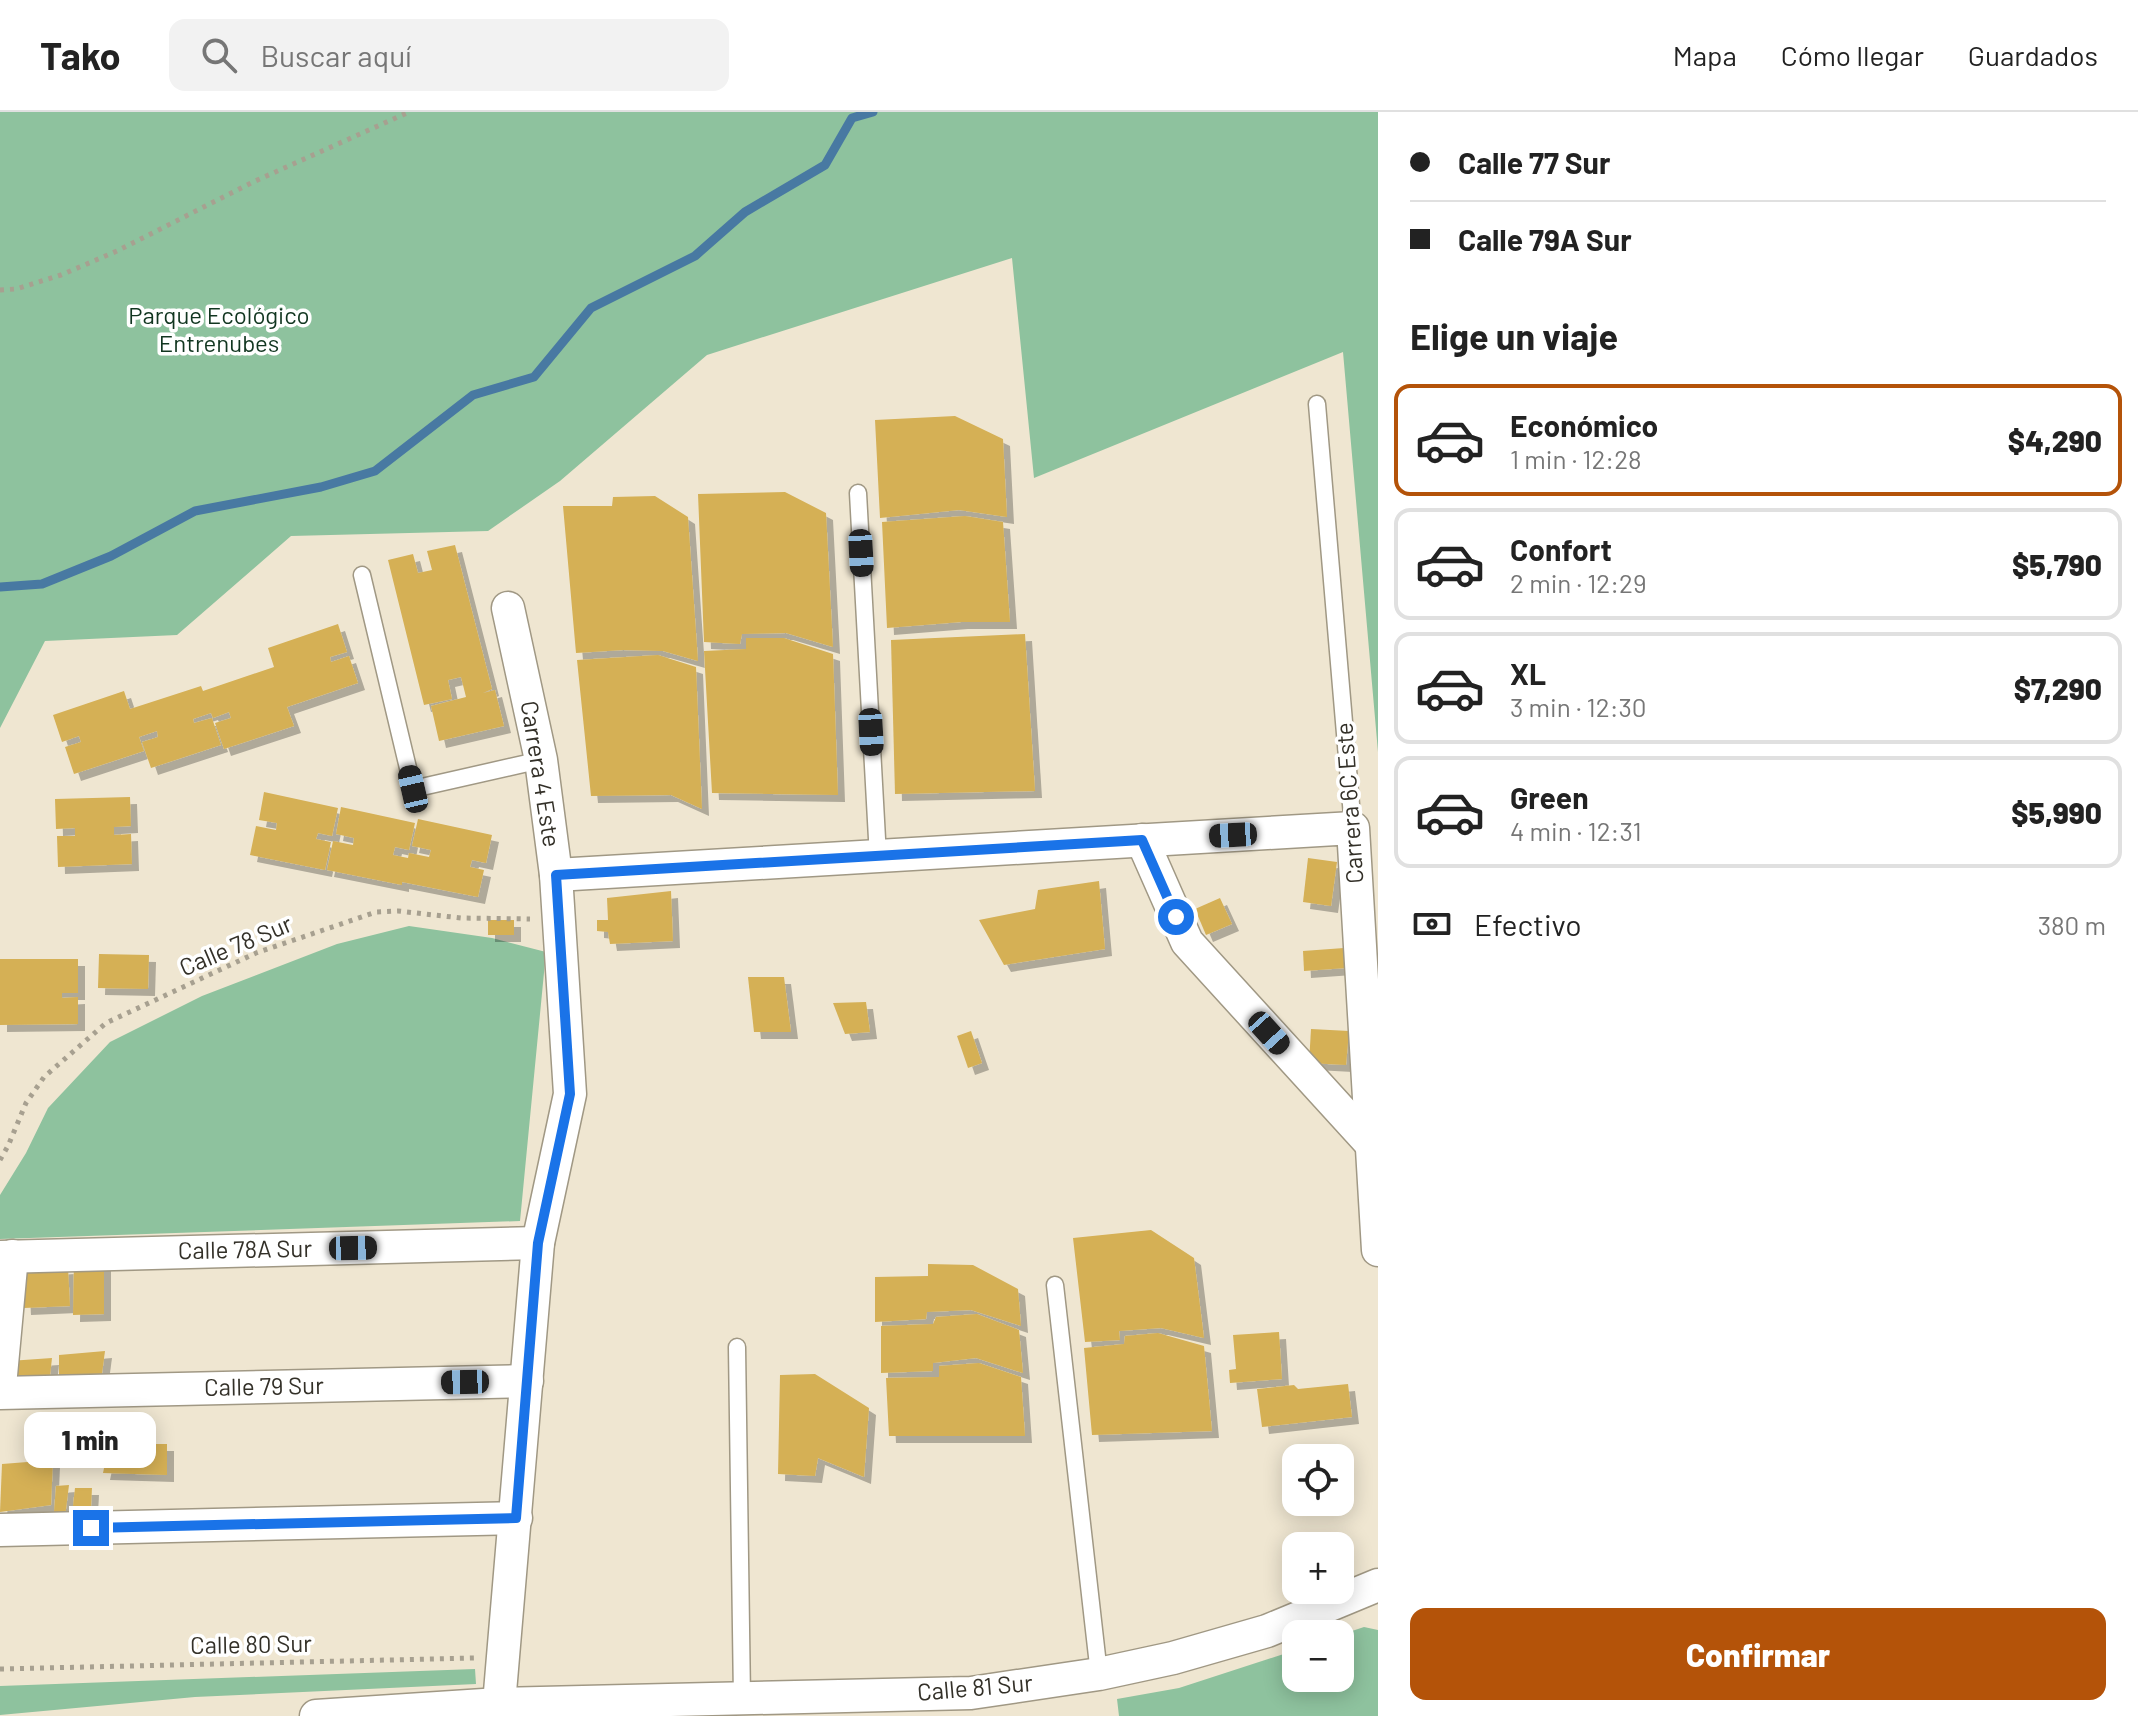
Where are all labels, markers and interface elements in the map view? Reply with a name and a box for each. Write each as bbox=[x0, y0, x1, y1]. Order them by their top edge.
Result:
search box bbox=[169, 19, 729, 91]
text: Tako bbox=[40, 32, 121, 78]
icon: search bbox=[197, 33, 241, 77]
text: Buscar aquí bbox=[261, 37, 412, 73]
text: Mapa bbox=[1673, 38, 1737, 72]
text: Cómo llegar bbox=[1781, 38, 1924, 72]
text: Guardados bbox=[1968, 38, 2098, 72]
text: Calle 77 Sur bbox=[1458, 144, 1610, 180]
text: Calle 79A Sur bbox=[1458, 221, 1632, 257]
park label: Parque Ecológico Entrenubes bbox=[128, 300, 310, 357]
text: Elige un viaje bbox=[1410, 314, 1618, 357]
icon: car bbox=[1414, 404, 1486, 476]
text: Económico bbox=[1510, 407, 1658, 443]
text: $4,290 bbox=[2008, 422, 2102, 458]
text: 1 min · 12:28 bbox=[1510, 443, 1642, 474]
car bbox=[848, 528, 874, 578]
icon: car bbox=[1414, 528, 1486, 600]
text: Confort bbox=[1510, 531, 1612, 567]
text: $5,790 bbox=[2012, 546, 2102, 582]
text: 2 min · 12:29 bbox=[1510, 567, 1646, 598]
icon: car bbox=[1414, 652, 1486, 724]
text: XL bbox=[1510, 655, 1546, 691]
text: $7,290 bbox=[2014, 670, 2102, 706]
text: 3 min · 12:30 bbox=[1510, 691, 1647, 722]
street label: Carrera 4 Este bbox=[516, 699, 567, 849]
car bbox=[858, 707, 884, 757]
street label: Carrera 6C Este bbox=[1328, 722, 1369, 885]
car bbox=[396, 763, 430, 815]
icon: car bbox=[1414, 776, 1486, 848]
text: Green bbox=[1510, 779, 1589, 815]
text: $5,990 bbox=[2011, 794, 2102, 830]
text: 4 min · 12:31 bbox=[1510, 815, 1642, 846]
car bbox=[1208, 822, 1258, 848]
route start bbox=[1158, 899, 1194, 935]
icon: cash bbox=[1410, 902, 1454, 946]
text: Efectivo bbox=[1474, 906, 1582, 942]
street label: Calle 78 Sur bbox=[175, 908, 296, 981]
text: 380 m bbox=[2038, 909, 2106, 940]
car bbox=[1244, 1007, 1294, 1059]
street label: Calle 78A Sur bbox=[178, 1233, 313, 1264]
car bbox=[329, 1236, 377, 1260]
street label: Calle 79 Sur bbox=[204, 1370, 324, 1401]
car bbox=[441, 1370, 489, 1394]
callout: 1 min bbox=[25, 1412, 157, 1468]
text: 1 min bbox=[61, 1424, 119, 1455]
map controls bbox=[1282, 1444, 1354, 1692]
button: locate bbox=[1282, 1444, 1354, 1516]
route end bbox=[73, 1510, 109, 1546]
button: + bbox=[1282, 1532, 1354, 1604]
button: Confirmar bbox=[1410, 1608, 2106, 1700]
button: − bbox=[1282, 1620, 1354, 1692]
street label: Calle 80 Sur bbox=[190, 1628, 312, 1659]
street label: Calle 81 Sur bbox=[916, 1667, 1034, 1706]

